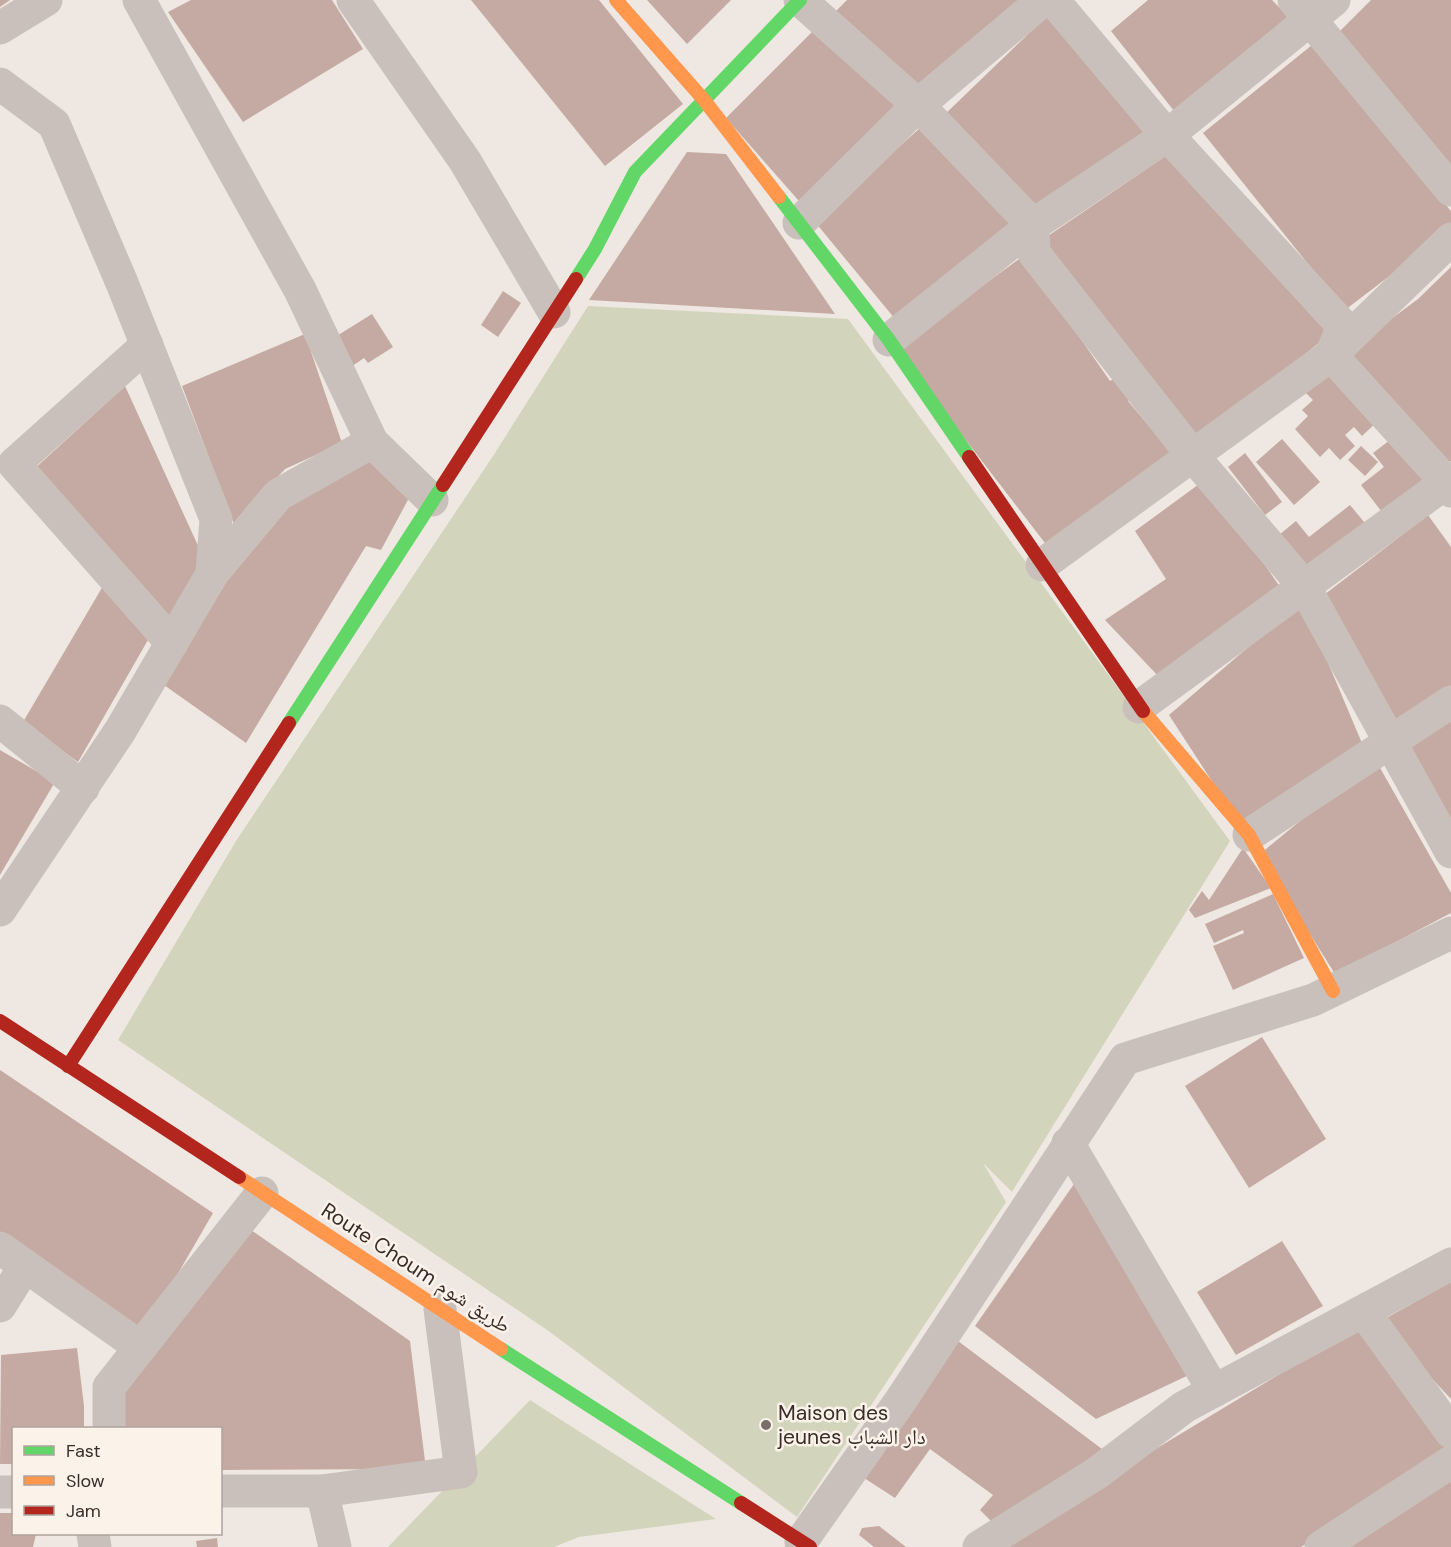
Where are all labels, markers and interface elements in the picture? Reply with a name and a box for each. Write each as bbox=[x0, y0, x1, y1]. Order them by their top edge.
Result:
street label: Route Choum طريق شوم bbox=[316, 1196, 516, 1340]
place label: Maison des jeunes دار الشباب bbox=[777, 1399, 926, 1451]
marker: Maison des jeunes دار الشباب bbox=[759, 1418, 773, 1432]
legend bbox=[12, 1427, 222, 1535]
text: Fast bbox=[66, 1439, 101, 1463]
text: Slow bbox=[66, 1469, 105, 1493]
text: Jam bbox=[66, 1499, 101, 1523]

